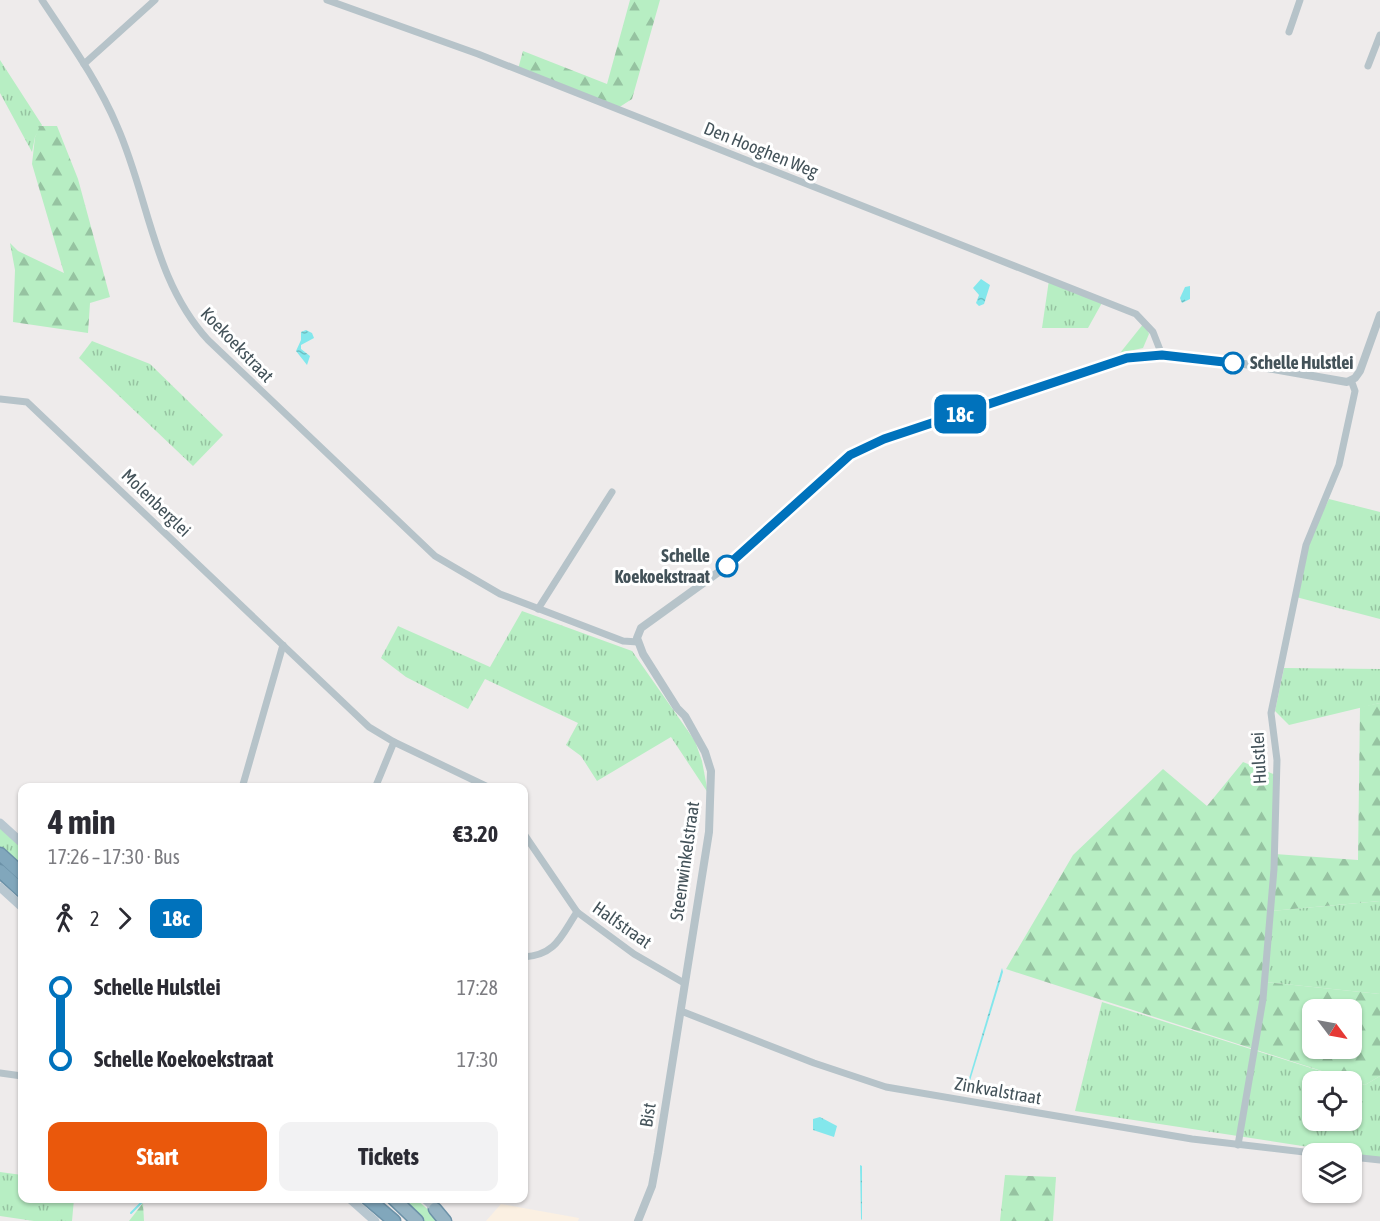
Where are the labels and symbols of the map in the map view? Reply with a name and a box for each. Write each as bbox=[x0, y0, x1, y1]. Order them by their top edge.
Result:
street label: Den Hooghen Weg bbox=[701, 117, 821, 182]
street label: Koekoekstraat bbox=[197, 303, 278, 386]
marker: Schelle Hulstlei bbox=[1222, 352, 1244, 374]
place label: Schelle Hulstlei bbox=[1250, 352, 1353, 373]
line badge: 18c bbox=[926, 394, 994, 434]
street label: Molenberglei bbox=[117, 464, 195, 541]
place label: Schelle Koekoekstraat bbox=[614, 545, 711, 587]
marker: Schelle Koekoekstraat bbox=[716, 555, 738, 577]
street label: Hulstlei bbox=[1247, 731, 1270, 785]
street label: Steenwinkelstraat bbox=[666, 800, 703, 922]
street label: Halfstraat bbox=[589, 897, 656, 952]
north arrow bbox=[1302, 999, 1362, 1059]
street label: Zinkvalstraat bbox=[953, 1073, 1043, 1108]
street label: Bist bbox=[635, 1101, 660, 1129]

